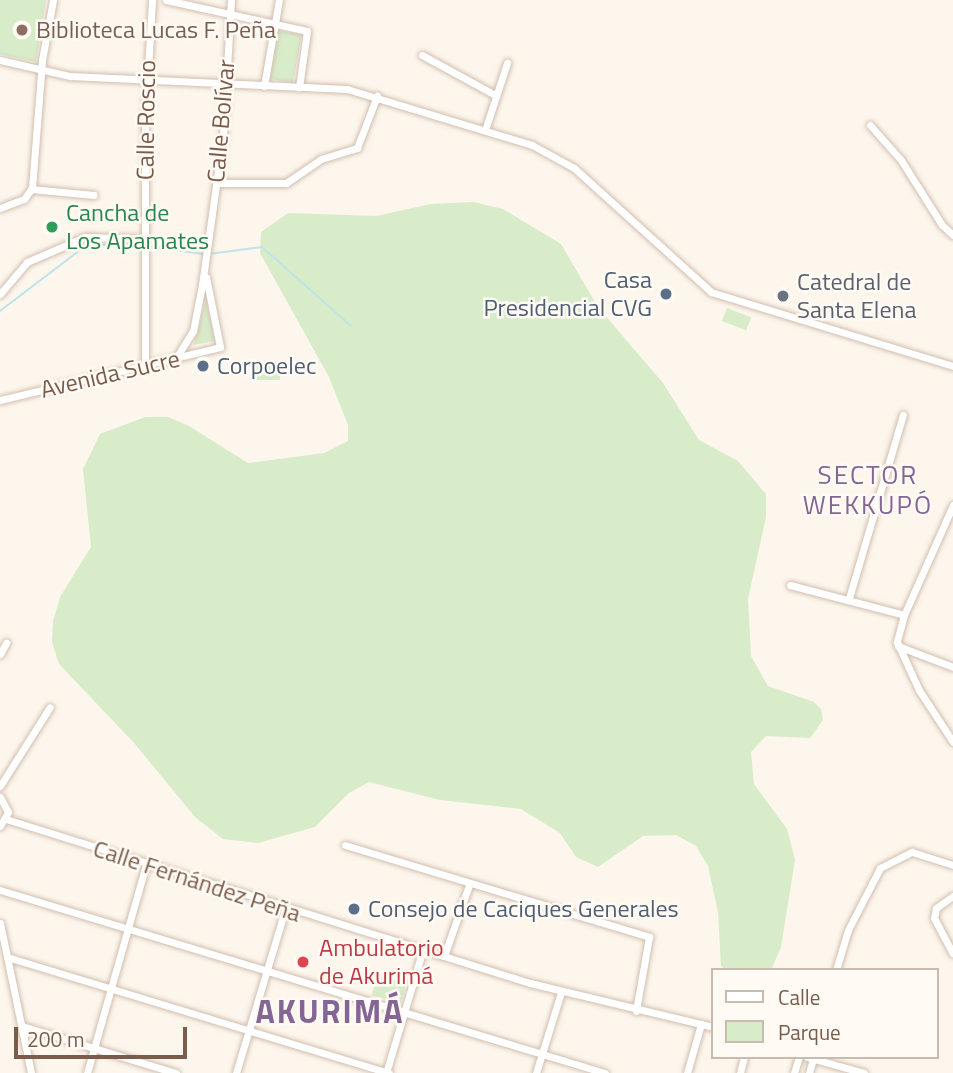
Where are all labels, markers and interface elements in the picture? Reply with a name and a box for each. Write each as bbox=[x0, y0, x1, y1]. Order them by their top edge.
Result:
place label: Biblioteca Lucas F. Peña bbox=[36, 16, 276, 44]
marker: Biblioteca Lucas F. Peña bbox=[14, 22, 30, 38]
street label: Calle Bolívar bbox=[201, 58, 241, 184]
street label: Calle Roscio bbox=[131, 60, 161, 180]
place label: Cancha de Los Apamates bbox=[66, 199, 209, 255]
marker: Cancha de Los Apamates bbox=[44, 219, 60, 235]
place label: Casa Presidencial CVG bbox=[483, 266, 652, 322]
place label: Catedral de Santa Elena bbox=[797, 268, 916, 324]
marker: Casa Presidencial CVG bbox=[658, 286, 674, 302]
marker: Catedral de Santa Elena bbox=[775, 288, 791, 304]
street label: Avenida Sucre bbox=[38, 344, 182, 404]
place label: Corpoelec bbox=[217, 352, 316, 380]
marker: Corpoelec bbox=[195, 358, 211, 374]
district label: SECTOR WEKKUPÓ bbox=[804, 459, 932, 520]
street label: Calle Fernández Peña bbox=[90, 834, 304, 928]
place label: Consejo de Caciques Generales bbox=[368, 895, 679, 923]
marker: Consejo de Caciques Generales bbox=[346, 901, 362, 917]
place label: Ambulatorio de Akurimá bbox=[319, 934, 444, 990]
marker: Ambulatorio de Akurimá bbox=[293, 952, 313, 972]
legend bbox=[712, 968, 939, 1059]
text: Calle bbox=[778, 981, 820, 1013]
district label: AKURIMÁ bbox=[256, 992, 404, 1030]
scale bar bbox=[18, 1014, 191, 1058]
text: Parque bbox=[778, 1016, 841, 1048]
text: 200 m bbox=[27, 1023, 84, 1055]

